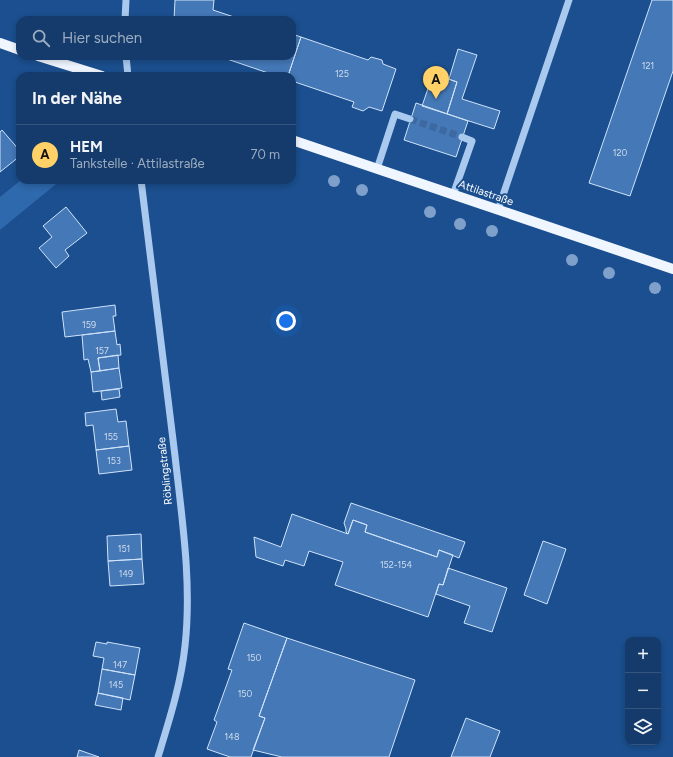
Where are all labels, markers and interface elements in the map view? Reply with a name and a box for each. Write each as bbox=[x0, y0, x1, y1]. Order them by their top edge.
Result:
search box bbox=[16, 16, 296, 60]
icon: search bbox=[30, 27, 52, 49]
text: Hier suchen bbox=[62, 29, 142, 47]
house number: 121 bbox=[642, 60, 654, 71]
pin: A bbox=[423, 66, 449, 99]
house number: 125 bbox=[335, 68, 349, 79]
text: In der Nähe bbox=[32, 88, 122, 108]
text: HEM bbox=[70, 138, 103, 156]
text: A bbox=[40, 147, 50, 162]
text: 70 m bbox=[250, 147, 280, 162]
house number: 120 bbox=[613, 147, 627, 158]
text: Tankstelle · Attilastraße bbox=[70, 156, 205, 171]
street label: Attilastraße bbox=[457, 178, 515, 208]
your location bbox=[276, 311, 296, 331]
house number: 159 bbox=[82, 319, 96, 330]
house number: 157 bbox=[95, 345, 109, 356]
house number: 155 bbox=[104, 431, 118, 442]
street label: Röblingstraße bbox=[155, 436, 175, 506]
house number: 153 bbox=[107, 455, 121, 466]
house number: 151 bbox=[118, 543, 130, 554]
house number: 152-154 bbox=[380, 559, 412, 570]
house number: 149 bbox=[119, 568, 133, 579]
map controls bbox=[625, 637, 661, 745]
button: + bbox=[625, 637, 661, 673]
house number: 150 bbox=[247, 652, 262, 663]
house number: 147 bbox=[113, 659, 127, 670]
button: − bbox=[625, 673, 661, 709]
house number: 145 bbox=[109, 679, 123, 690]
house number: 150 bbox=[238, 688, 253, 699]
button: layers bbox=[625, 709, 661, 745]
house number: 148 bbox=[225, 731, 240, 742]

